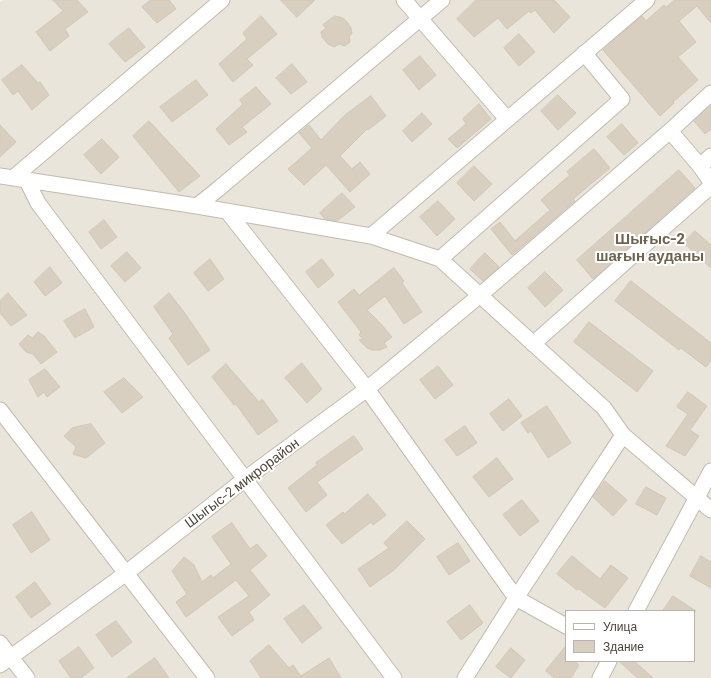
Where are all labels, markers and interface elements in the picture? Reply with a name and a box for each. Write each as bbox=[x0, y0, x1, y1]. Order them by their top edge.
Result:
district label: Шығыс-2 шағын ауданы bbox=[596, 230, 704, 265]
street label: Шыгыс-2 микрорайон bbox=[181, 434, 303, 532]
legend bbox=[565, 610, 695, 662]
text: Улица bbox=[603, 619, 637, 633]
text: Здание bbox=[603, 639, 644, 653]

